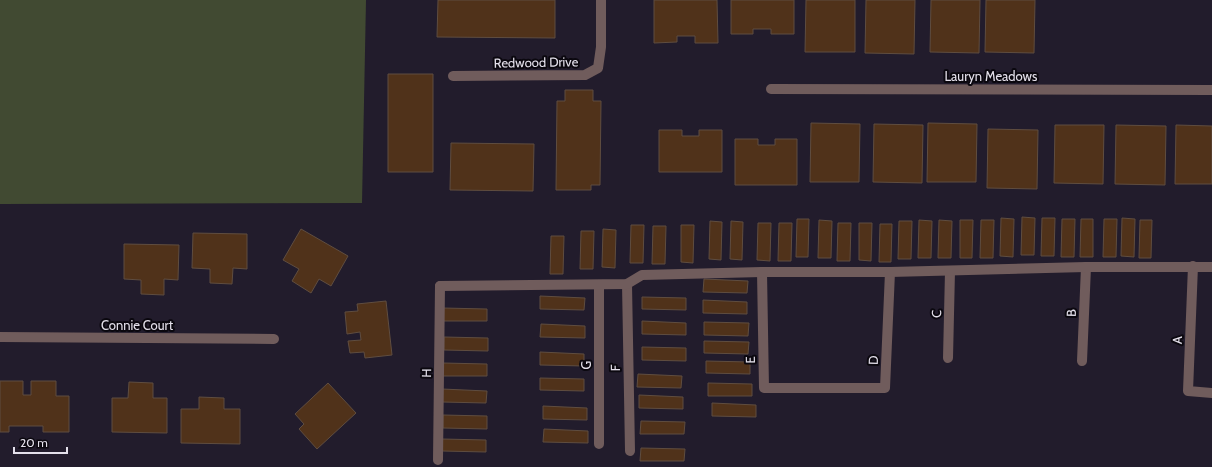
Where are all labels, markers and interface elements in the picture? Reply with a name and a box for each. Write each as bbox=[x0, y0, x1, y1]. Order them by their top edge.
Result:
street label: Redwood Drive bbox=[494, 53, 579, 71]
street label: Lauryn Meadows bbox=[945, 68, 1038, 84]
street label: B bbox=[1063, 309, 1079, 317]
street label: C bbox=[928, 310, 944, 318]
street label: Connie Court bbox=[101, 317, 174, 333]
street label: A bbox=[1169, 336, 1185, 344]
street label: D bbox=[865, 355, 881, 365]
street label: E bbox=[742, 356, 758, 364]
street label: G bbox=[578, 360, 594, 369]
street label: F bbox=[607, 364, 623, 372]
street label: H bbox=[418, 368, 434, 378]
scale bar bbox=[14, 429, 67, 455]
text: 20 m bbox=[20, 435, 48, 450]

